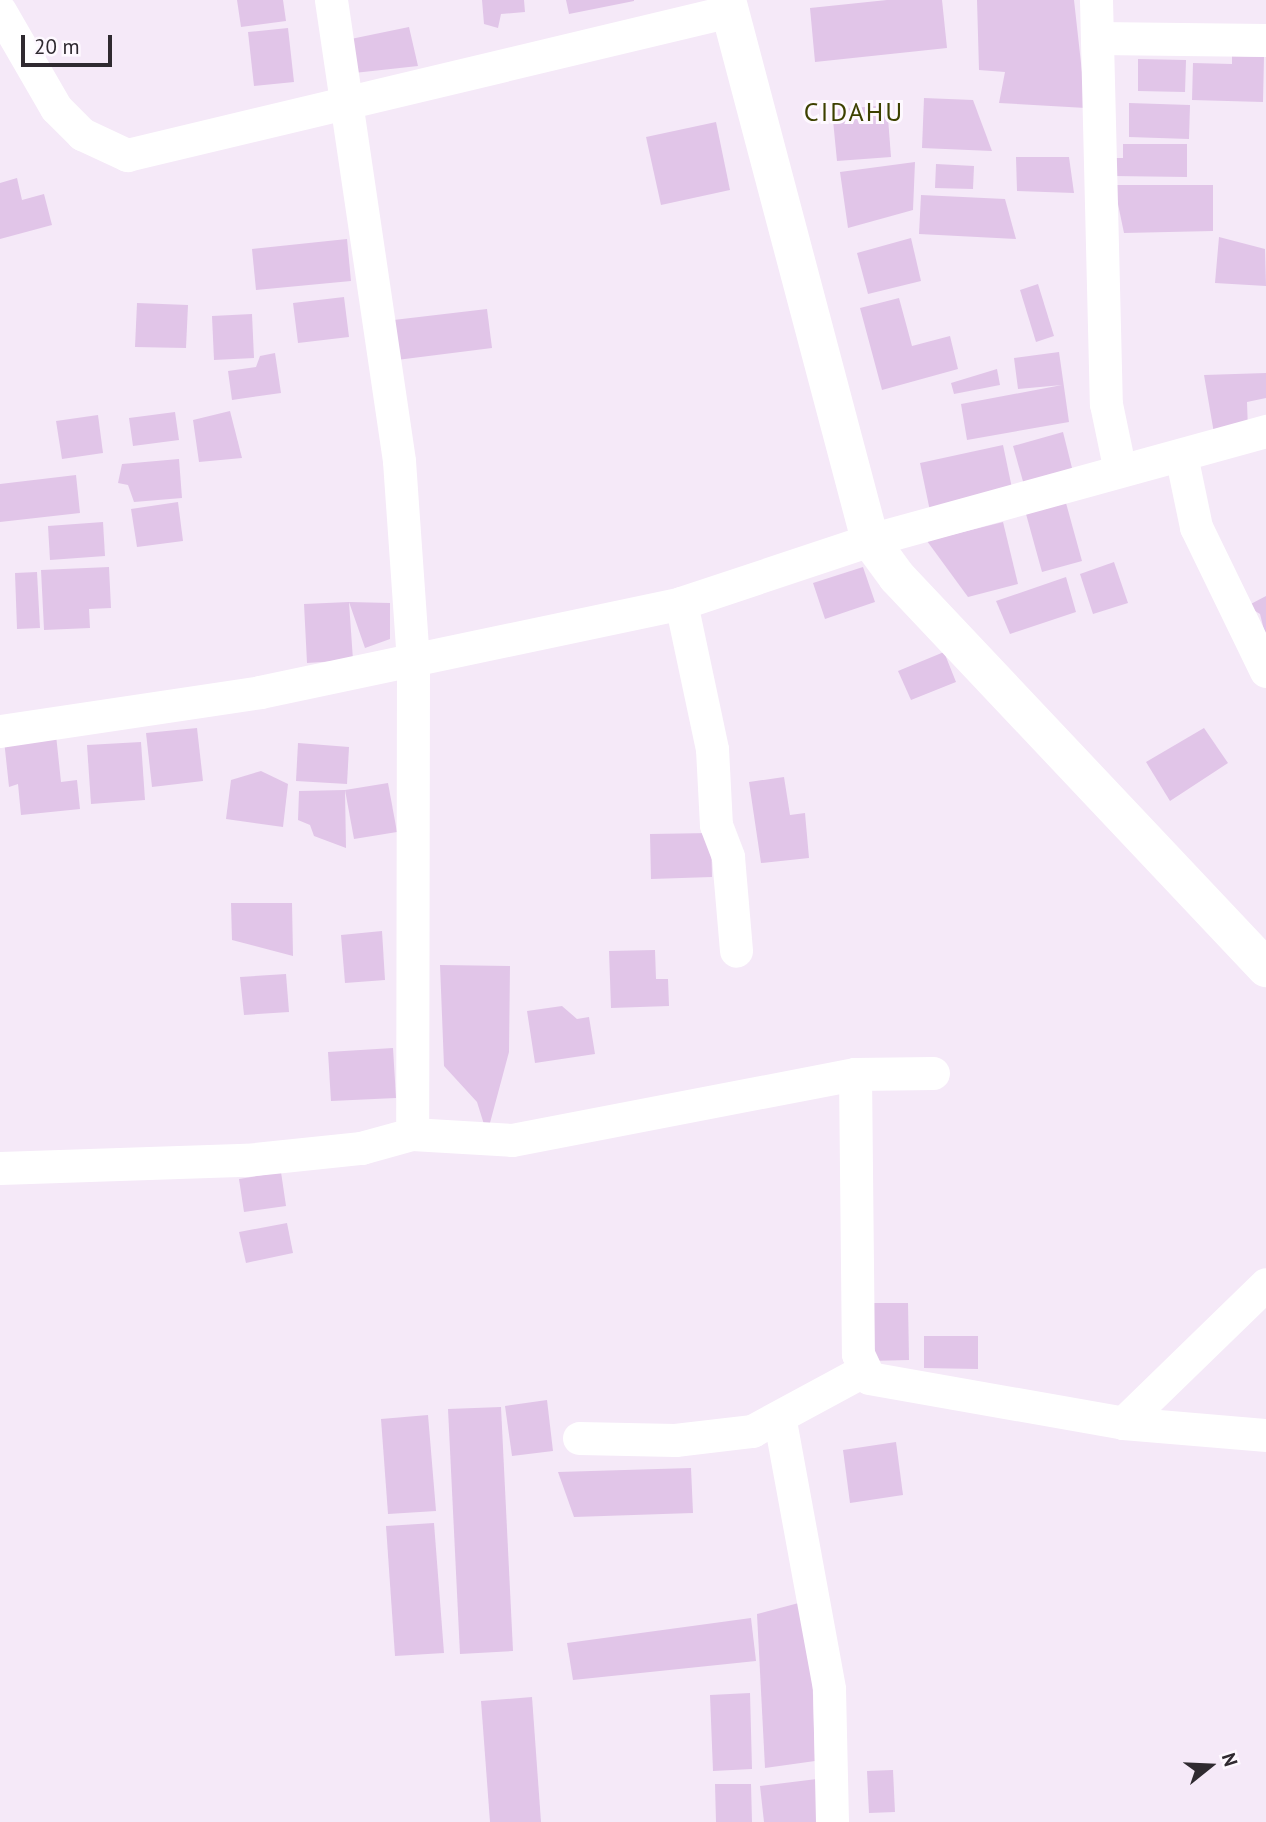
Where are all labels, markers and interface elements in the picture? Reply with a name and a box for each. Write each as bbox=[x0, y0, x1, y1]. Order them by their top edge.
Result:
scale bar bbox=[24, 21, 116, 65]
text: 20 m bbox=[34, 33, 80, 60]
district label: CIDAHU bbox=[805, 96, 903, 128]
north arrow bbox=[1175, 1731, 1245, 1801]
text: N bbox=[1217, 1750, 1243, 1769]

